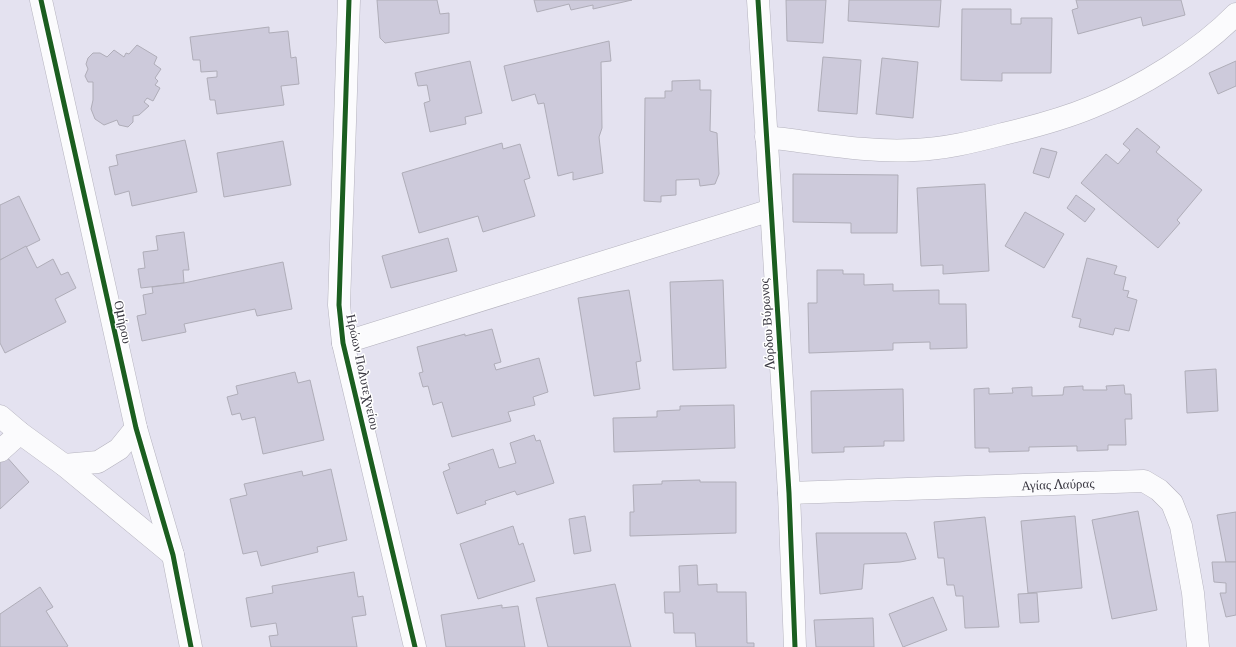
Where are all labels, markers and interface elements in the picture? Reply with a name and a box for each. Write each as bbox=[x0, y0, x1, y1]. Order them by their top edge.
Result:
street label: Λόρδου Βύρωνος bbox=[755, 277, 779, 371]
street label: Ομήρου bbox=[110, 299, 136, 345]
street label: Ηρώων Πολυτεχνείου bbox=[342, 313, 384, 431]
street label: Αγίας Λαύρας bbox=[1021, 474, 1096, 494]

